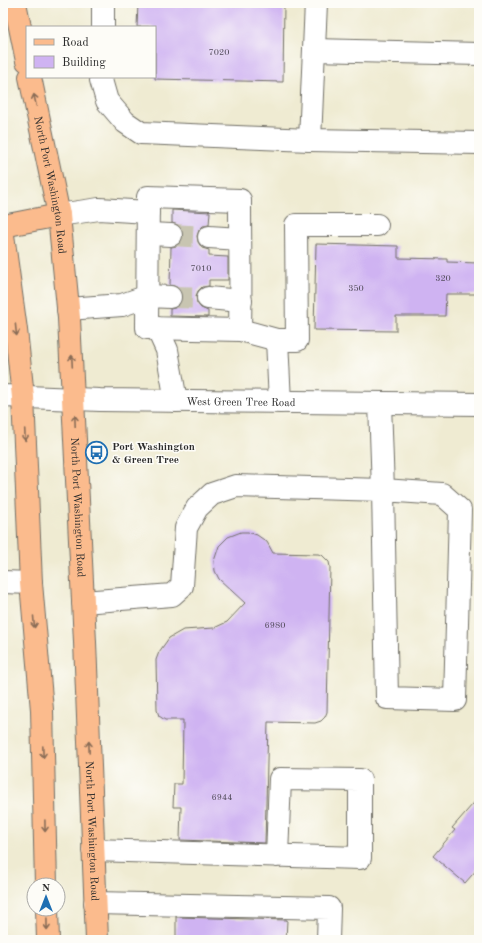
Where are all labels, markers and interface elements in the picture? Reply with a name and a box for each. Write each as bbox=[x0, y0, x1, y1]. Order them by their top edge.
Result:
legend bbox=[26, 26, 156, 78]
text: Road bbox=[62, 37, 89, 49]
house number: 7020 bbox=[209, 48, 229, 57]
text: Building bbox=[62, 57, 106, 69]
one-way arrow bbox=[31, 94, 39, 107]
street label: North Port Washington Road bbox=[31, 115, 67, 255]
house number: 7010 bbox=[191, 264, 211, 273]
house number: 320 bbox=[435, 274, 451, 283]
house number: 350 bbox=[348, 284, 364, 293]
one-way arrow bbox=[12, 323, 20, 336]
one-way arrow bbox=[68, 355, 75, 368]
street label: West Green Tree Road bbox=[186, 397, 296, 409]
one-way arrow bbox=[71, 415, 78, 428]
one-way arrow bbox=[21, 428, 28, 441]
street label: North Port Washington Road bbox=[68, 437, 86, 578]
bus stop icon: Port Washington & Green Tree bbox=[84, 439, 110, 465]
place label: Port Washington & Green Tree bbox=[112, 442, 195, 466]
one-way arrow bbox=[31, 615, 38, 628]
house number: 6980 bbox=[265, 621, 285, 630]
one-way arrow bbox=[86, 741, 93, 754]
one-way arrow bbox=[39, 745, 47, 758]
street label: North Port Washington Road bbox=[83, 761, 99, 902]
house number: 6944 bbox=[212, 793, 232, 802]
one-way arrow bbox=[41, 819, 49, 832]
north arrow bbox=[26, 877, 66, 917]
text: N bbox=[42, 883, 51, 894]
one-way arrow bbox=[44, 918, 51, 931]

